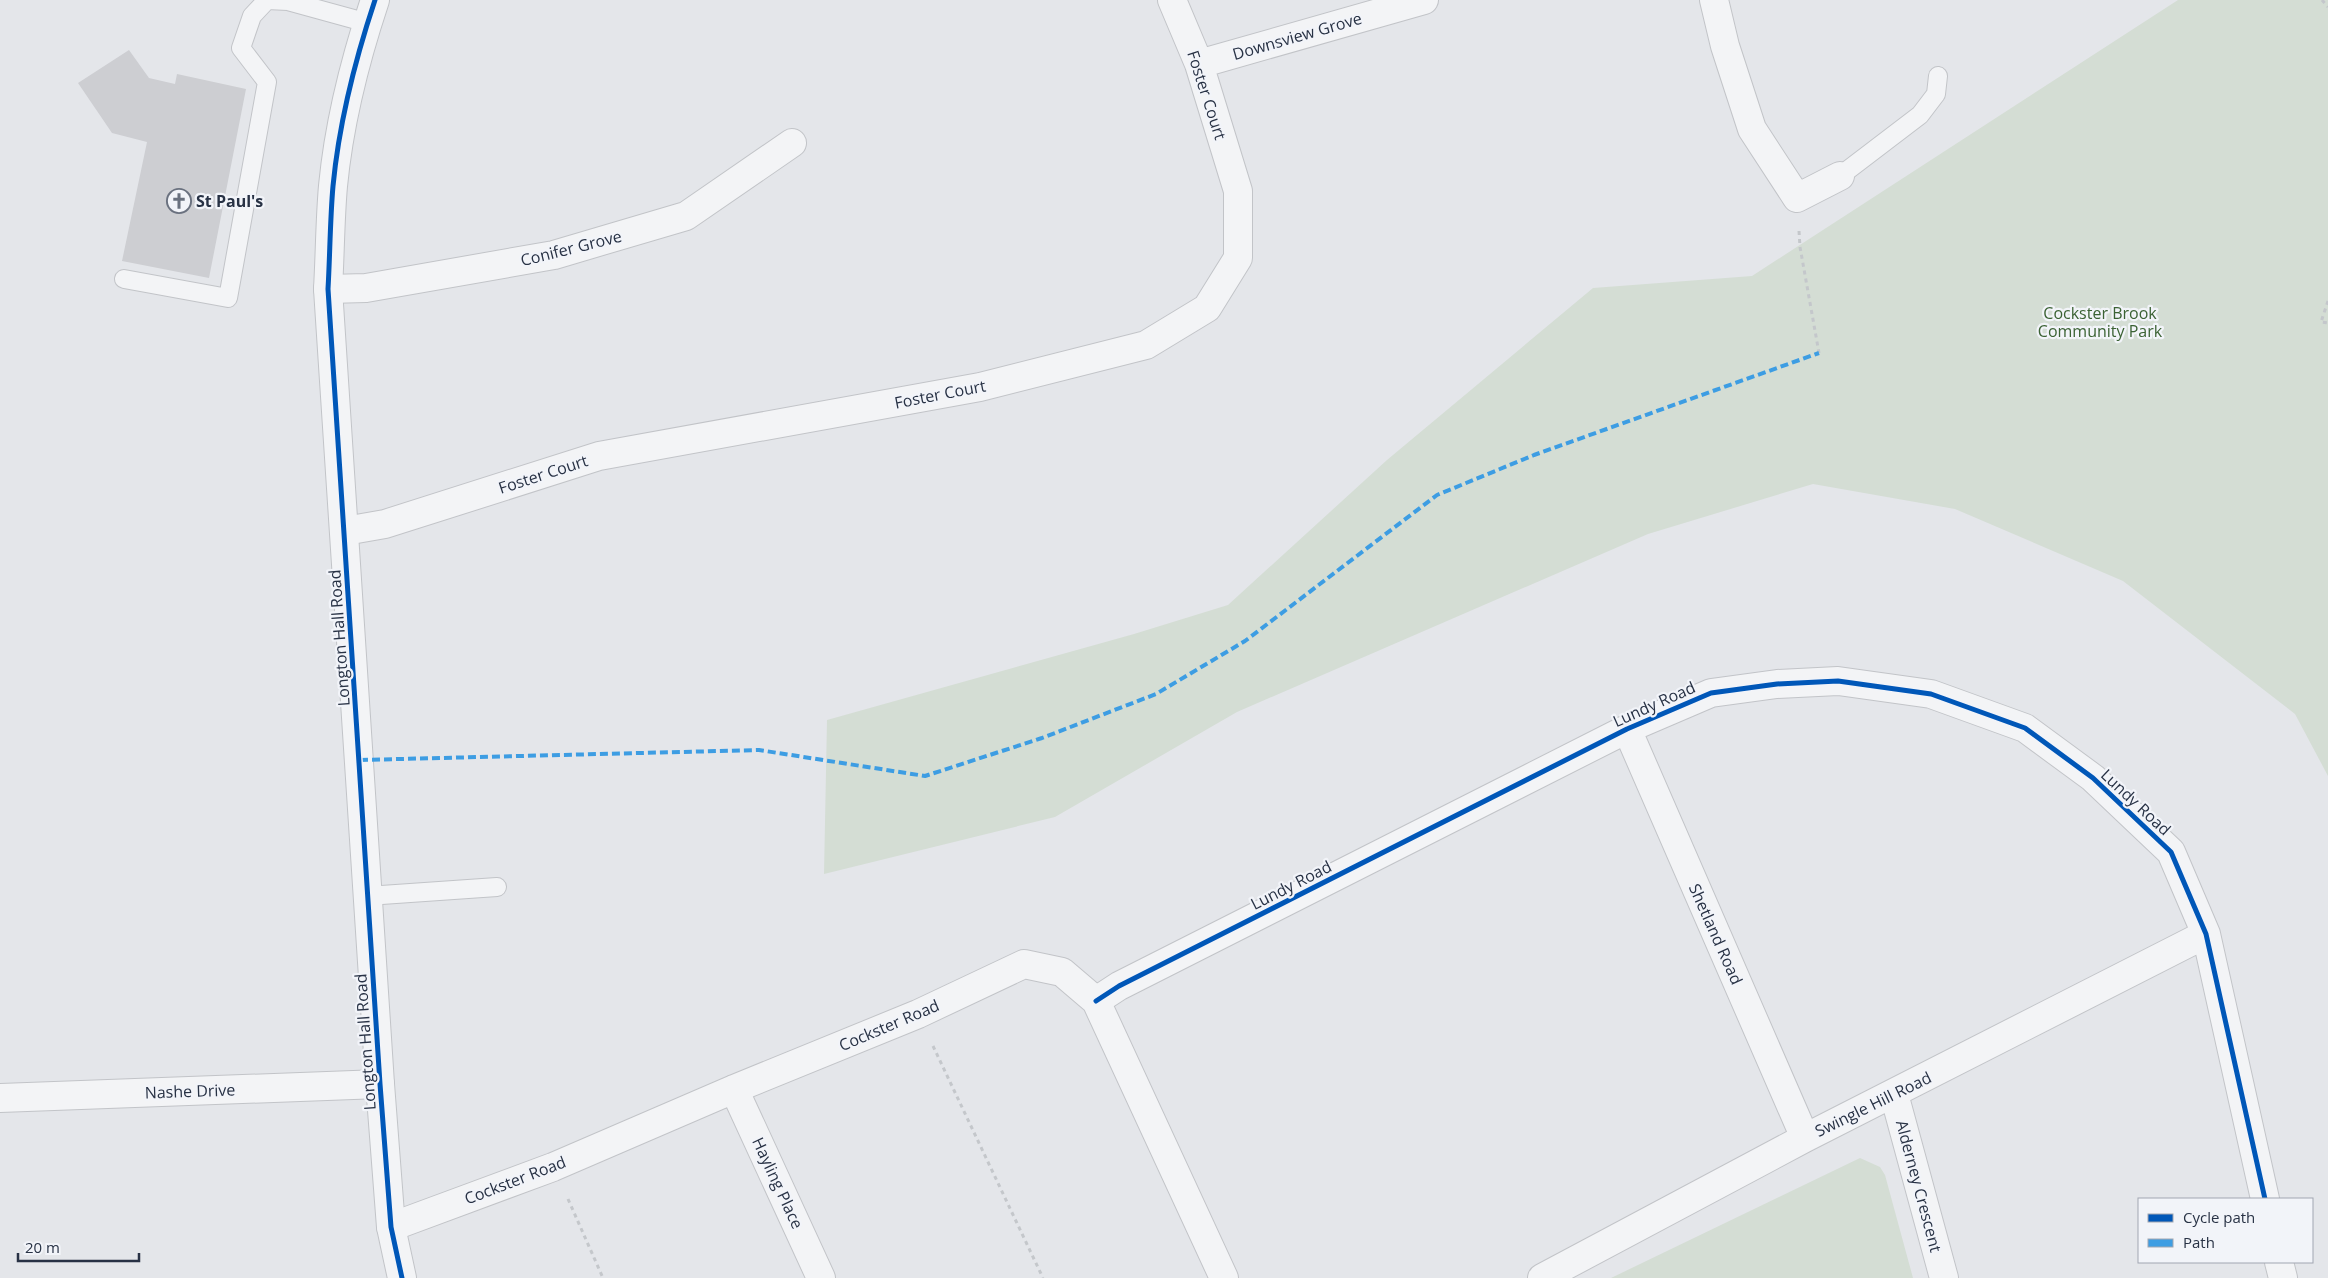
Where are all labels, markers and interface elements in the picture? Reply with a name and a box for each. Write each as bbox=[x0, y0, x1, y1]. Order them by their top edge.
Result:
street label: Downsview Grove bbox=[1230, 7, 1364, 65]
street label: Foster Court bbox=[1182, 48, 1232, 143]
church icon: St Paul's bbox=[166, 188, 192, 214]
place label: St Paul's bbox=[196, 190, 263, 212]
street label: Conifer Grove bbox=[518, 225, 624, 271]
park label: Cockster Brook Community Park bbox=[2038, 302, 2163, 342]
street label: Foster Court bbox=[892, 374, 988, 414]
street label: Foster Court bbox=[496, 449, 591, 499]
street label: Longton Hall Road bbox=[323, 569, 355, 707]
street label: Lundy Road bbox=[1609, 676, 1699, 732]
street label: Lundy Road bbox=[2096, 764, 2176, 840]
street label: Lundy Road bbox=[1247, 855, 1335, 915]
street label: Shetland Road bbox=[1684, 880, 1748, 988]
street label: Longton Hall Road bbox=[349, 973, 381, 1111]
street label: Cockster Road bbox=[835, 994, 943, 1056]
street label: Swingle Hill Road bbox=[1811, 1066, 1935, 1142]
street label: Nashe Drive bbox=[144, 1078, 236, 1104]
street label: Alderney Crescent bbox=[1891, 1118, 1947, 1255]
street label: Hayling Place bbox=[747, 1134, 809, 1232]
street label: Cockster Road bbox=[461, 1151, 569, 1209]
legend bbox=[2138, 1198, 2313, 1263]
text: Cycle path bbox=[2183, 1207, 2255, 1227]
scale bar bbox=[18, 1230, 139, 1262]
text: Path bbox=[2183, 1232, 2215, 1252]
text: 20 m bbox=[25, 1237, 60, 1257]

